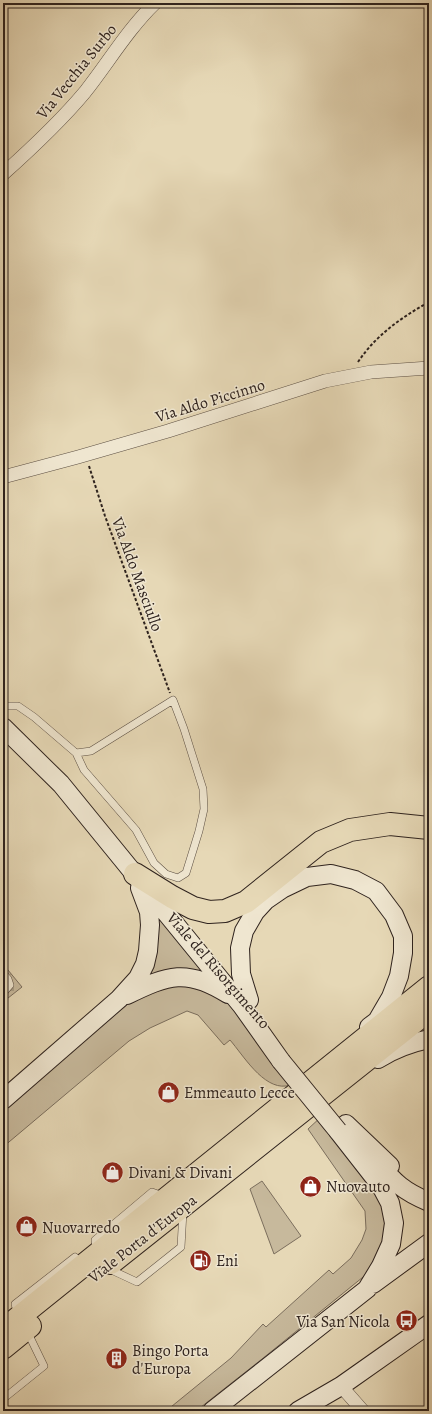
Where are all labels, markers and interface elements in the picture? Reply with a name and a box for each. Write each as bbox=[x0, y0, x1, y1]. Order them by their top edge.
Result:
street label: Via Vecchia Surbo bbox=[31, 19, 122, 125]
street label: Via Aldo Piccinno bbox=[152, 374, 268, 428]
street label: Via Aldo Masciullo bbox=[106, 513, 168, 634]
street label: Viale del Risorgimento bbox=[161, 907, 275, 1034]
shop icon: Emmeauto Lecce bbox=[156, 1079, 182, 1105]
place label: Emmeauto Lecce bbox=[184, 1082, 295, 1104]
shop icon: Divani & Divani bbox=[99, 1159, 125, 1185]
place label: Divani & Divani bbox=[128, 1162, 232, 1184]
shop icon: Nuovauto bbox=[298, 1173, 324, 1199]
place label: Nuovauto bbox=[326, 1176, 390, 1198]
street label: Viale Porta d'Europa bbox=[83, 1189, 202, 1289]
shop icon: Nuovarredo bbox=[14, 1214, 40, 1240]
place label: Nuovarredo bbox=[42, 1217, 120, 1239]
fuel station icon: Eni bbox=[187, 1247, 213, 1273]
place label: Eni bbox=[216, 1250, 238, 1272]
bus stop icon: Via San Nicola bbox=[393, 1308, 419, 1334]
place label: Via San Nicola bbox=[295, 1311, 391, 1333]
place label: Bingo Porta d'Europa bbox=[132, 1340, 209, 1380]
building icon: Bingo Porta d'Europa bbox=[103, 1346, 129, 1372]

